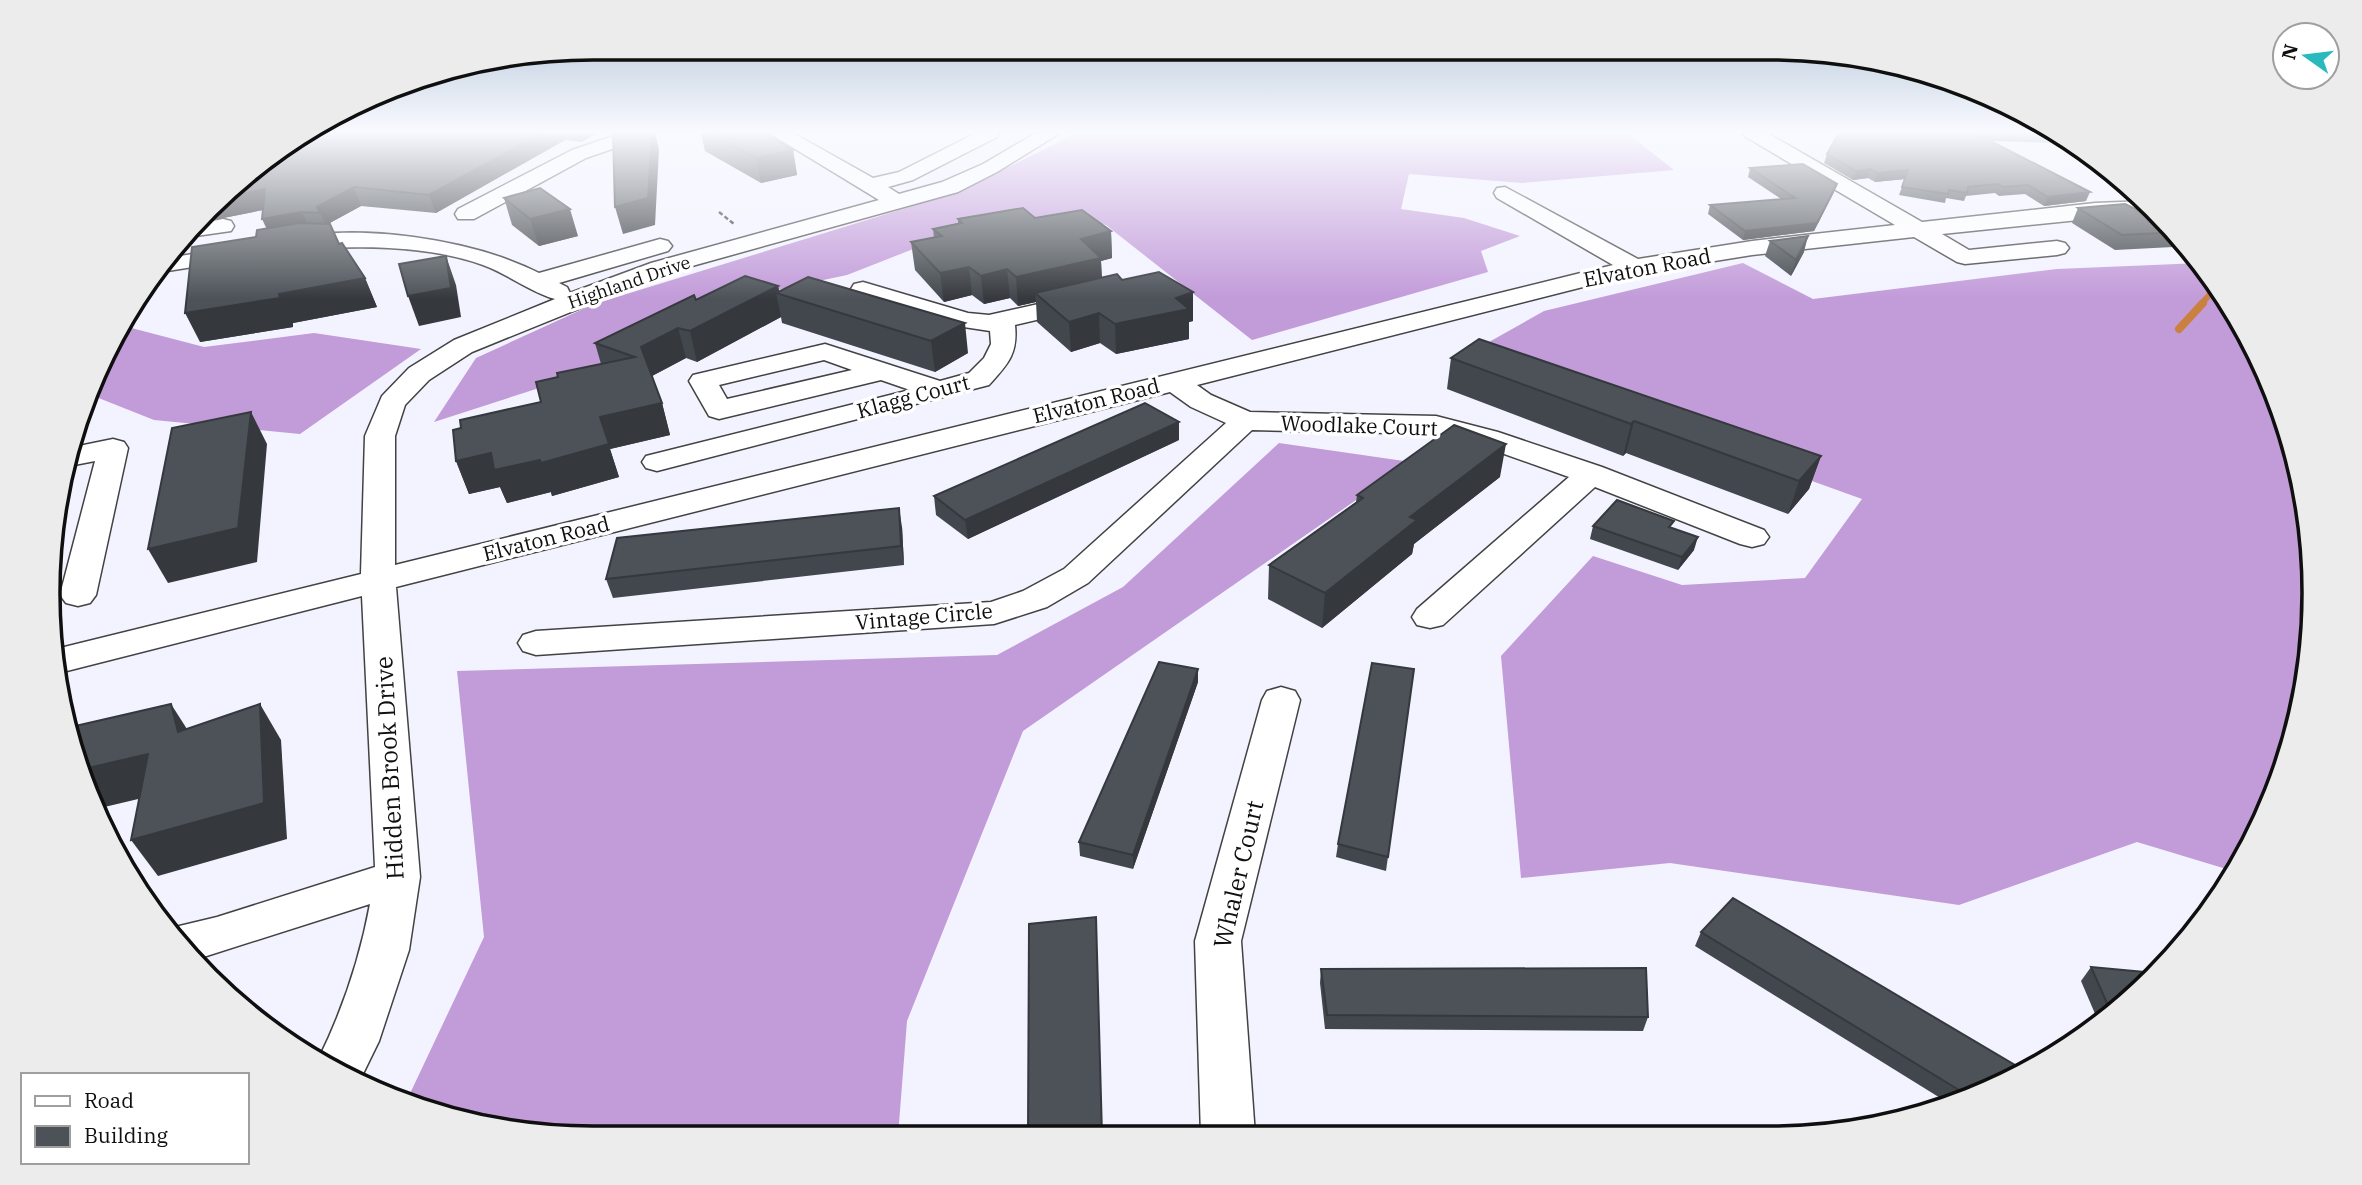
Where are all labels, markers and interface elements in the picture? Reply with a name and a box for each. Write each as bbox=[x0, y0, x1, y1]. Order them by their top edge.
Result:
north arrow bbox=[2271, 21, 2341, 91]
text: N bbox=[2276, 42, 2303, 62]
street label: Elvaton Road bbox=[1581, 241, 1714, 293]
street label: Highland Drive bbox=[565, 250, 693, 314]
street label: Klagg Court bbox=[854, 368, 972, 424]
street label: Elvaton Road bbox=[1030, 371, 1162, 429]
street label: Woodlake Court bbox=[1280, 408, 1438, 442]
street label: Elvaton Road bbox=[480, 509, 612, 567]
street label: Vintage Circle bbox=[854, 596, 994, 636]
street label: Hidden Brook Drive bbox=[367, 656, 411, 880]
street label: Whaler Court bbox=[1205, 797, 1271, 951]
legend bbox=[21, 1073, 248, 1164]
text: Road bbox=[84, 1086, 134, 1114]
text: Building bbox=[84, 1121, 169, 1149]

